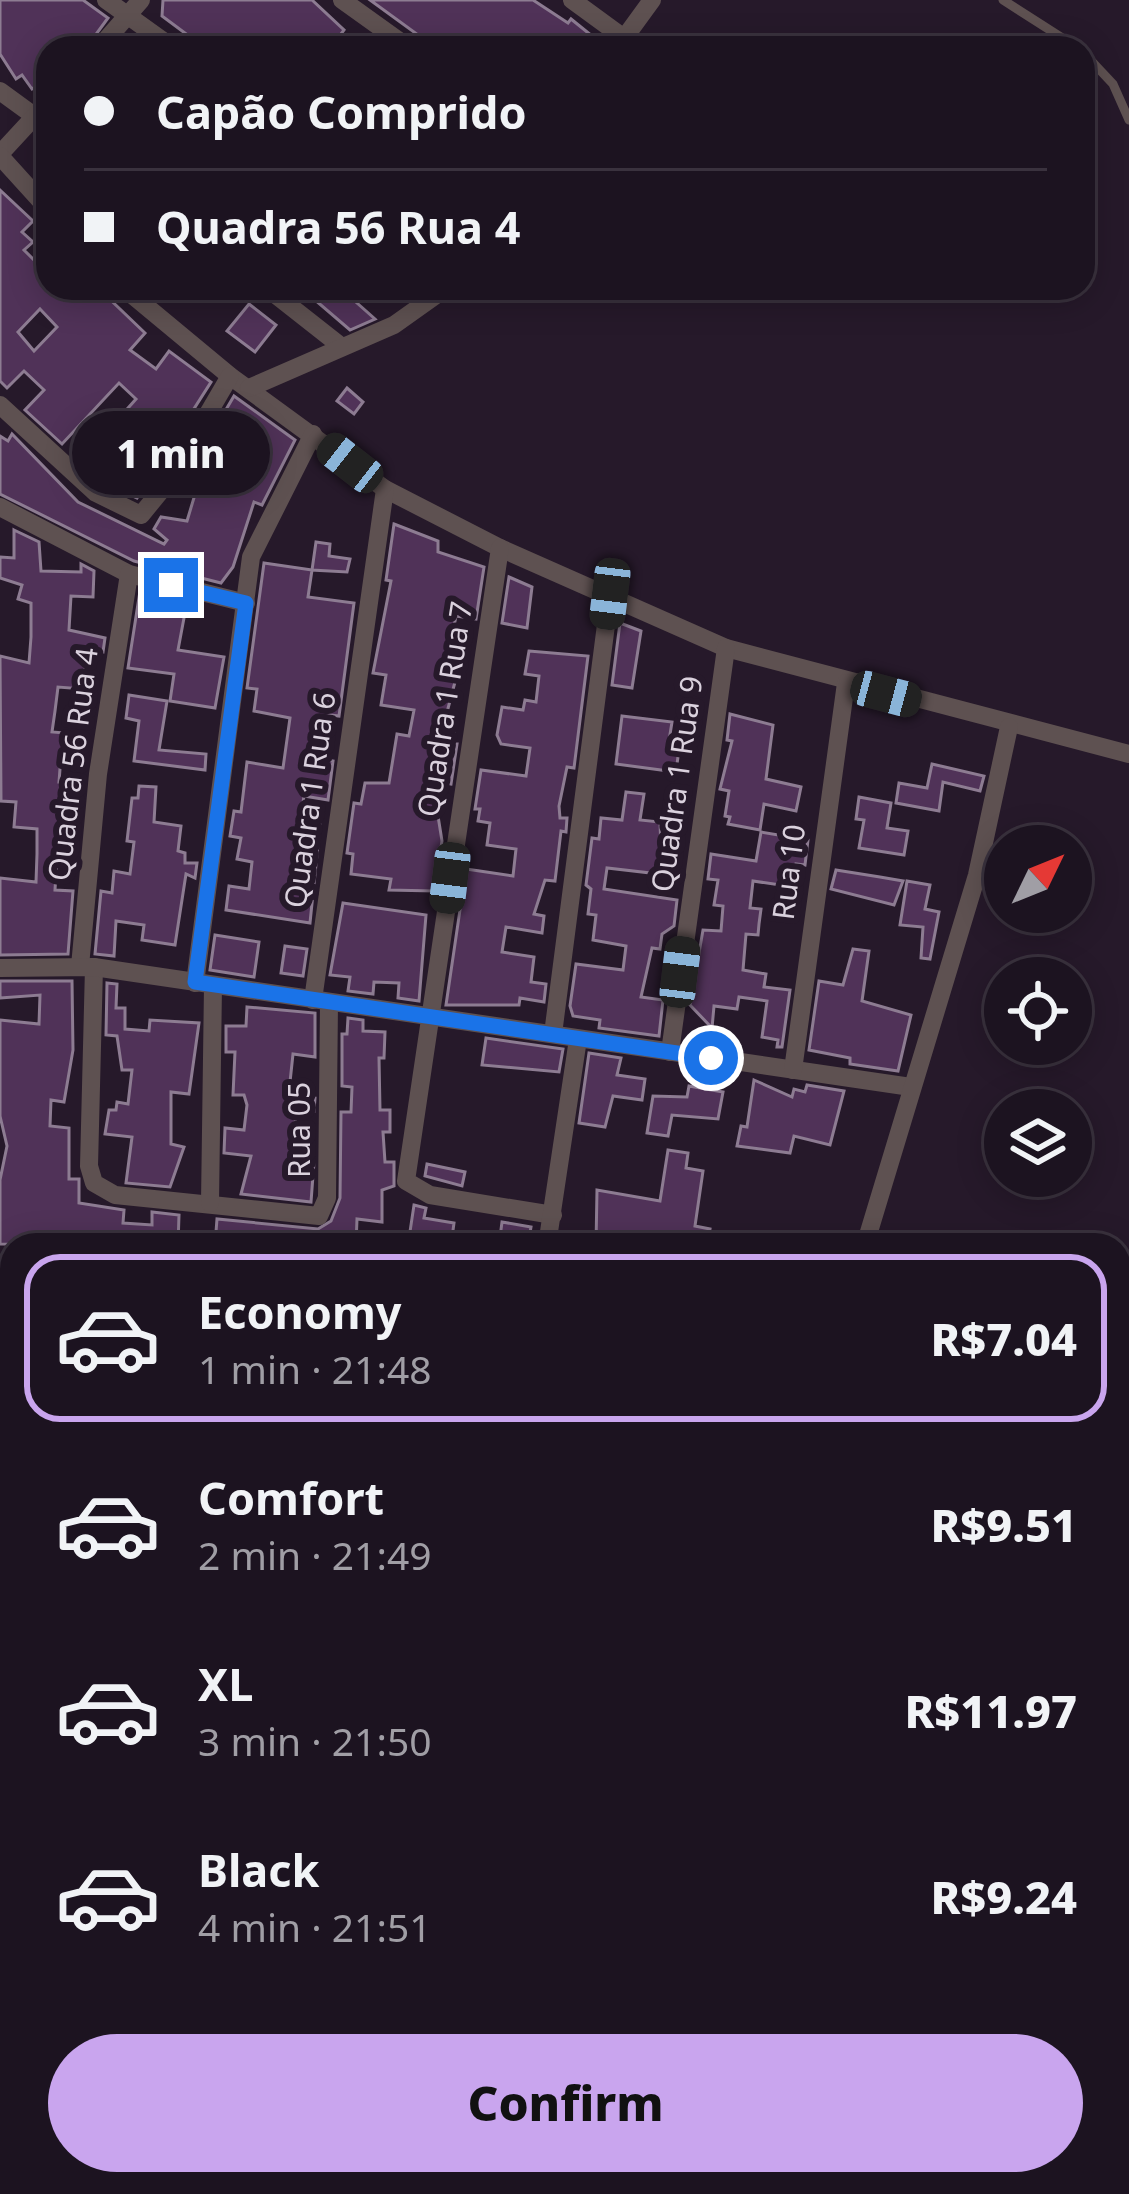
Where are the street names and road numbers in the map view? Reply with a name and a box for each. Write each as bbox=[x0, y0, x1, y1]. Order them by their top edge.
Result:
street label: Quadra 1 Rua 7 bbox=[407, 598, 481, 820]
street label: Quadra 56 Rua 4 bbox=[37, 645, 107, 883]
street label: Quadra 1 Rua 9 bbox=[641, 673, 711, 895]
street label: Quadra 1 Rua 6 bbox=[274, 689, 344, 911]
street label: Rua 10 bbox=[762, 822, 814, 922]
street label: Rua 05 bbox=[278, 1082, 319, 1178]

